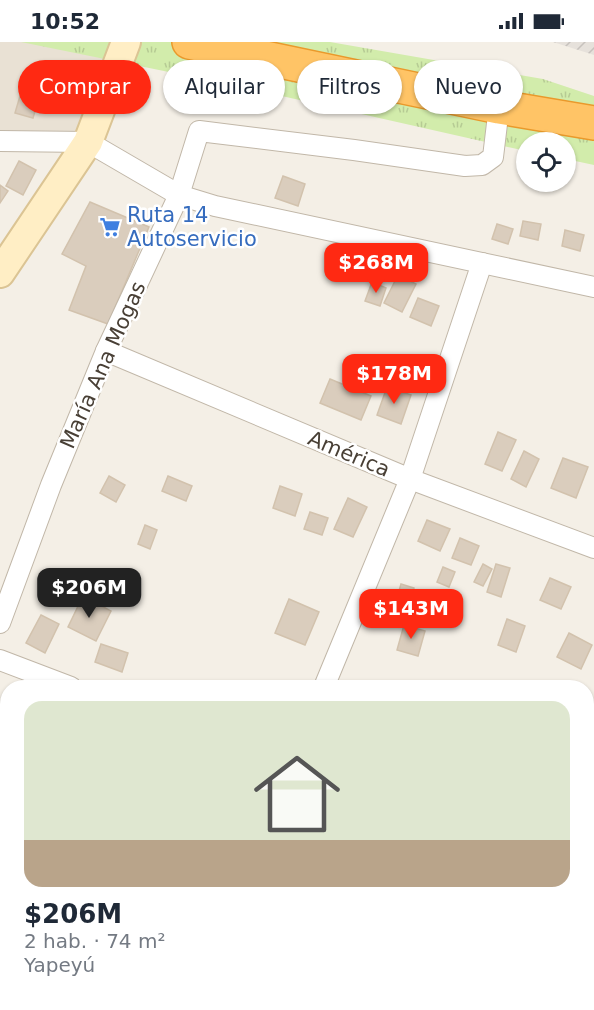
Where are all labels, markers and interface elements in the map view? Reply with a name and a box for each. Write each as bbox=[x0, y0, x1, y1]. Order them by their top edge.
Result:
text: 10:52 bbox=[30, 9, 100, 34]
chip: Comprar bbox=[18, 60, 151, 114]
chip: Alquilar bbox=[163, 60, 285, 114]
chip: Filtros bbox=[297, 60, 402, 114]
chip: Nuevo bbox=[414, 60, 523, 114]
map controls bbox=[516, 132, 576, 192]
button: locate bbox=[516, 132, 576, 192]
place label: Ruta 14 Autoservicio bbox=[127, 203, 257, 251]
supermarket icon: Ruta 14 Autoservicio bbox=[98, 215, 122, 239]
pin: $268M bbox=[334, 243, 418, 294]
text: $268M bbox=[338, 250, 414, 274]
street label: María Ana Mogas bbox=[55, 278, 151, 452]
pin: $178M bbox=[352, 354, 436, 405]
text: $178M bbox=[356, 361, 432, 385]
street label: América bbox=[304, 426, 394, 482]
pin: $206M bbox=[47, 568, 131, 619]
text: $206M bbox=[51, 575, 127, 599]
pin: $143M bbox=[369, 589, 453, 640]
text: $143M bbox=[373, 596, 449, 620]
icon: home bbox=[243, 740, 351, 848]
text: $206M bbox=[24, 899, 122, 929]
text: 2 hab. · 74 m² bbox=[24, 929, 165, 953]
text: Yapeyú bbox=[24, 953, 95, 977]

